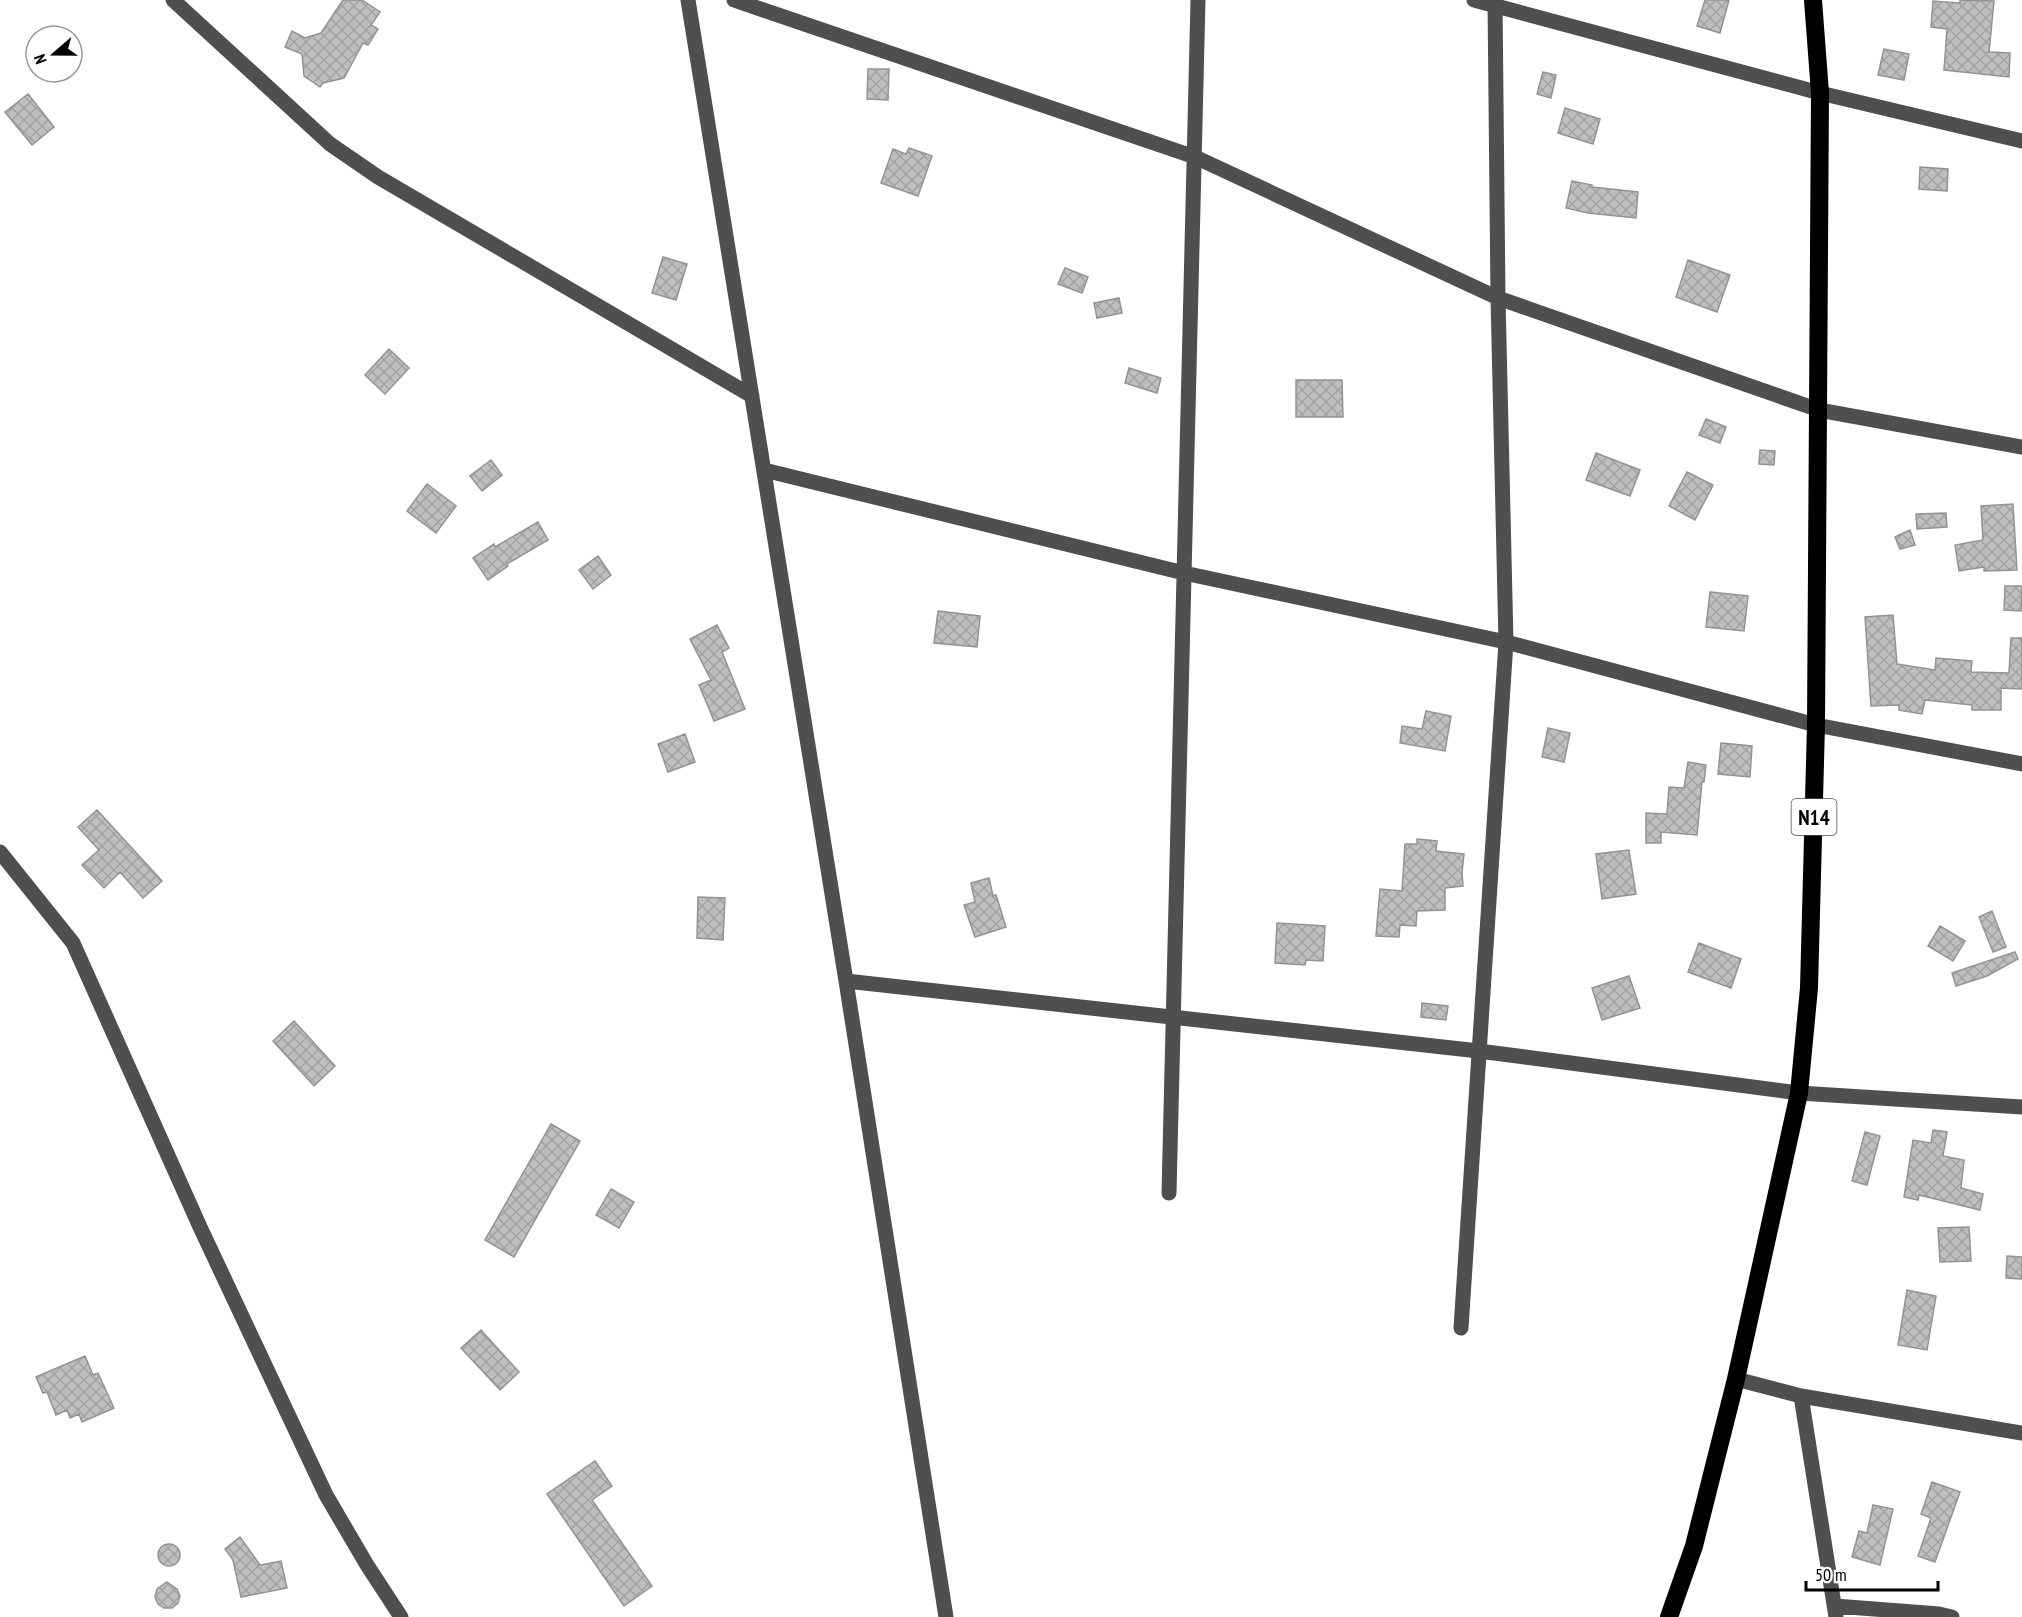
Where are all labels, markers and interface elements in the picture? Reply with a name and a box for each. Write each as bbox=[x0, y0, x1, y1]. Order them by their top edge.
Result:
north arrow bbox=[24, 24, 84, 84]
text: N bbox=[29, 52, 51, 67]
road number: N14 bbox=[1792, 799, 1836, 835]
scale bar bbox=[1806, 1554, 1938, 1592]
text: 50 m bbox=[1815, 1563, 1847, 1586]

